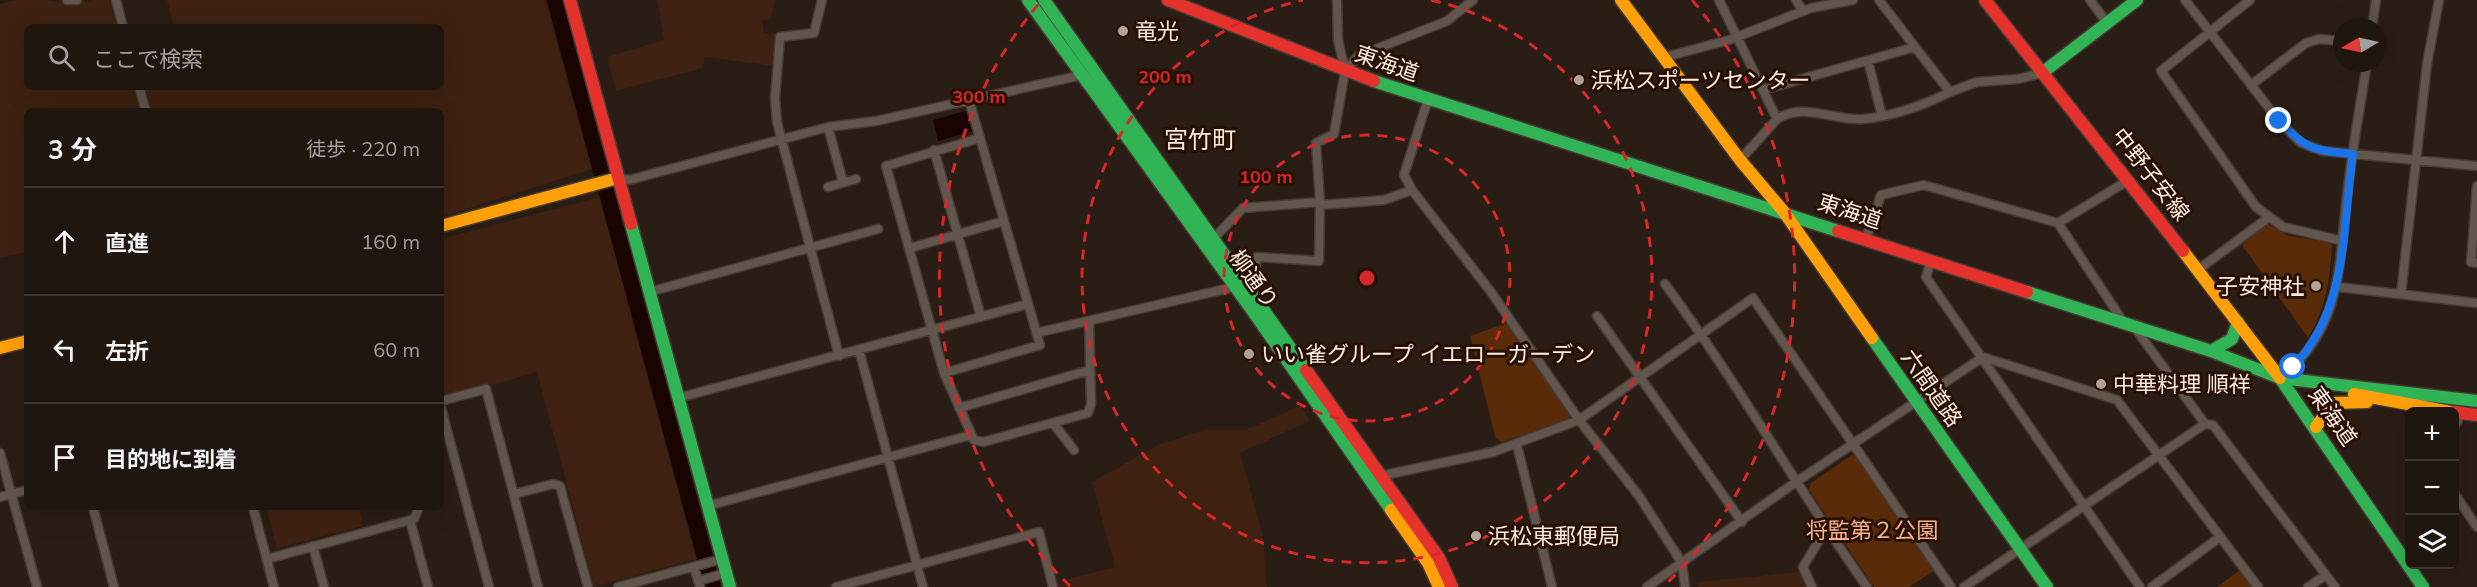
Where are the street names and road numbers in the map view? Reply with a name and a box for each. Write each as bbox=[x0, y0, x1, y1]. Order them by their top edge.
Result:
street label: 東海道 bbox=[1351, 39, 1423, 87]
street label: 中野子安線 bbox=[2106, 122, 2196, 226]
street label: 東海道 bbox=[1814, 187, 1886, 235]
street label: 柳通り bbox=[1223, 244, 1285, 314]
street label: 六間道路 bbox=[1895, 344, 1969, 432]
street label: 東海道 bbox=[2303, 381, 2363, 451]

